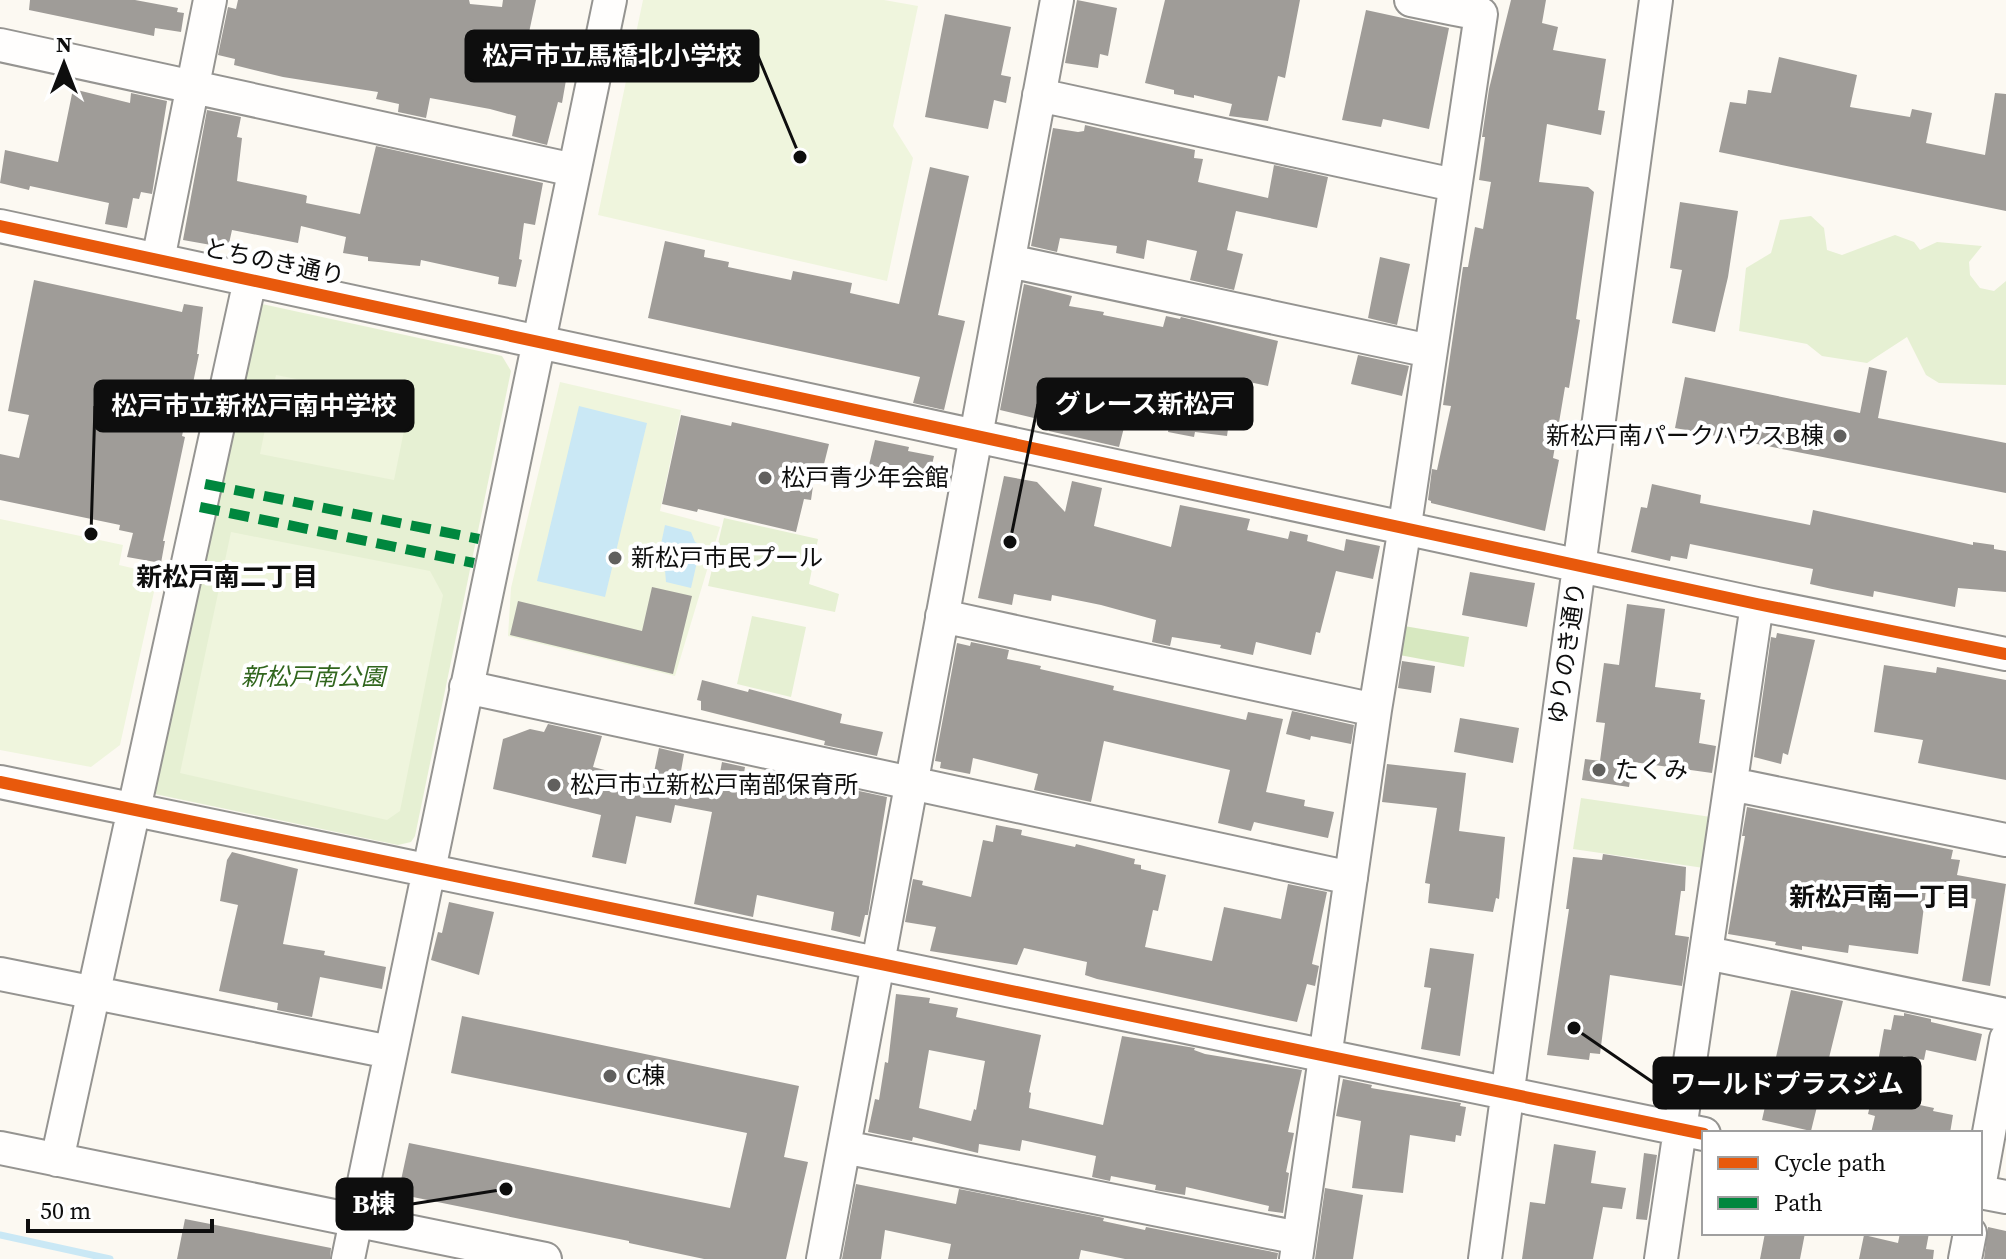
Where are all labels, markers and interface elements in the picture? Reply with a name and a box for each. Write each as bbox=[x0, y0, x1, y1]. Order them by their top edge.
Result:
north arrow bbox=[24, 24, 104, 104]
text: N bbox=[56, 29, 72, 59]
callout: 松戸市立馬橋北小学校 bbox=[466, 31, 758, 81]
text: 松戸市立馬橋北小学校 bbox=[482, 38, 742, 74]
street label: とちのき通り bbox=[201, 230, 348, 293]
callout: グレース新松戸 bbox=[1038, 379, 1252, 429]
callout: 松戸市立新松戸南中学校 bbox=[95, 381, 413, 431]
text: グレース新松戸 bbox=[1055, 386, 1235, 422]
text: 松戸市立新松戸南中学校 bbox=[111, 388, 397, 424]
place label: 新松戸南パークハウスB棟 bbox=[1546, 419, 1824, 452]
marker: 新松戸南パークハウスB棟 bbox=[1831, 427, 1849, 445]
place label: 松戸青少年会館 bbox=[781, 461, 949, 494]
marker: 松戸青少年会館 bbox=[756, 469, 774, 487]
place label: 新松戸市民プール bbox=[631, 541, 823, 574]
marker: 新松戸市民プール bbox=[606, 549, 624, 567]
district label: 新松戸南二丁目 bbox=[136, 559, 318, 595]
street label: ゆりのき通り bbox=[1540, 580, 1593, 726]
park label: 新松戸南公園 bbox=[241, 660, 388, 693]
place label: たくみ bbox=[1615, 753, 1688, 786]
marker: たくみ bbox=[1590, 761, 1608, 779]
place label: 松戸市立新松戸南部保育所 bbox=[570, 768, 858, 801]
marker: 松戸市立新松戸南部保育所 bbox=[545, 776, 563, 794]
district label: 新松戸南一丁目 bbox=[1789, 879, 1971, 915]
callout: ワールドプラスジム bbox=[1654, 1058, 1920, 1108]
place label: C棟 bbox=[626, 1059, 665, 1092]
text: ワールドプラスジム bbox=[1670, 1066, 1904, 1102]
marker: C棟 bbox=[601, 1067, 619, 1085]
legend bbox=[1702, 1131, 1982, 1235]
text: Cycle path bbox=[1774, 1146, 1886, 1179]
callout: B棟 bbox=[337, 1179, 412, 1229]
scale bar bbox=[28, 1183, 212, 1233]
text: B棟 bbox=[353, 1186, 395, 1222]
text: Path bbox=[1774, 1186, 1823, 1219]
text: 50 m bbox=[40, 1194, 91, 1227]

